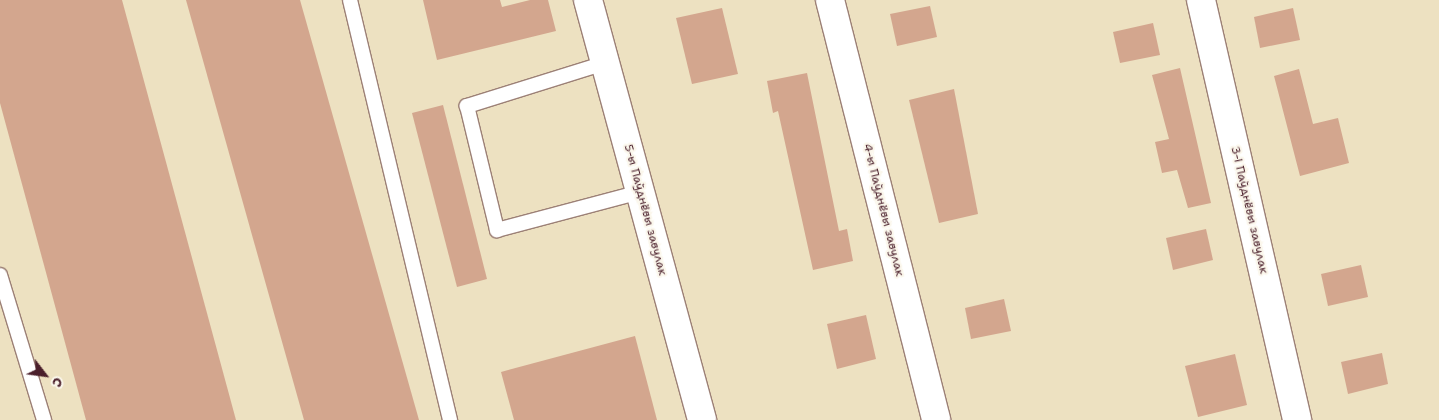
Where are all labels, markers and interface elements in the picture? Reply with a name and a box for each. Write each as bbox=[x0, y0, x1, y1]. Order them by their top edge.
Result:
street label: 4-ы Паўднёвы завулак bbox=[860, 142, 906, 278]
street label: 5-ы Паўднёвы завулак bbox=[621, 143, 669, 277]
street label: 3-і Паўднёвы завулак bbox=[1227, 145, 1271, 275]
north arrow bbox=[20, 350, 70, 400]
text: С bbox=[48, 374, 68, 391]

